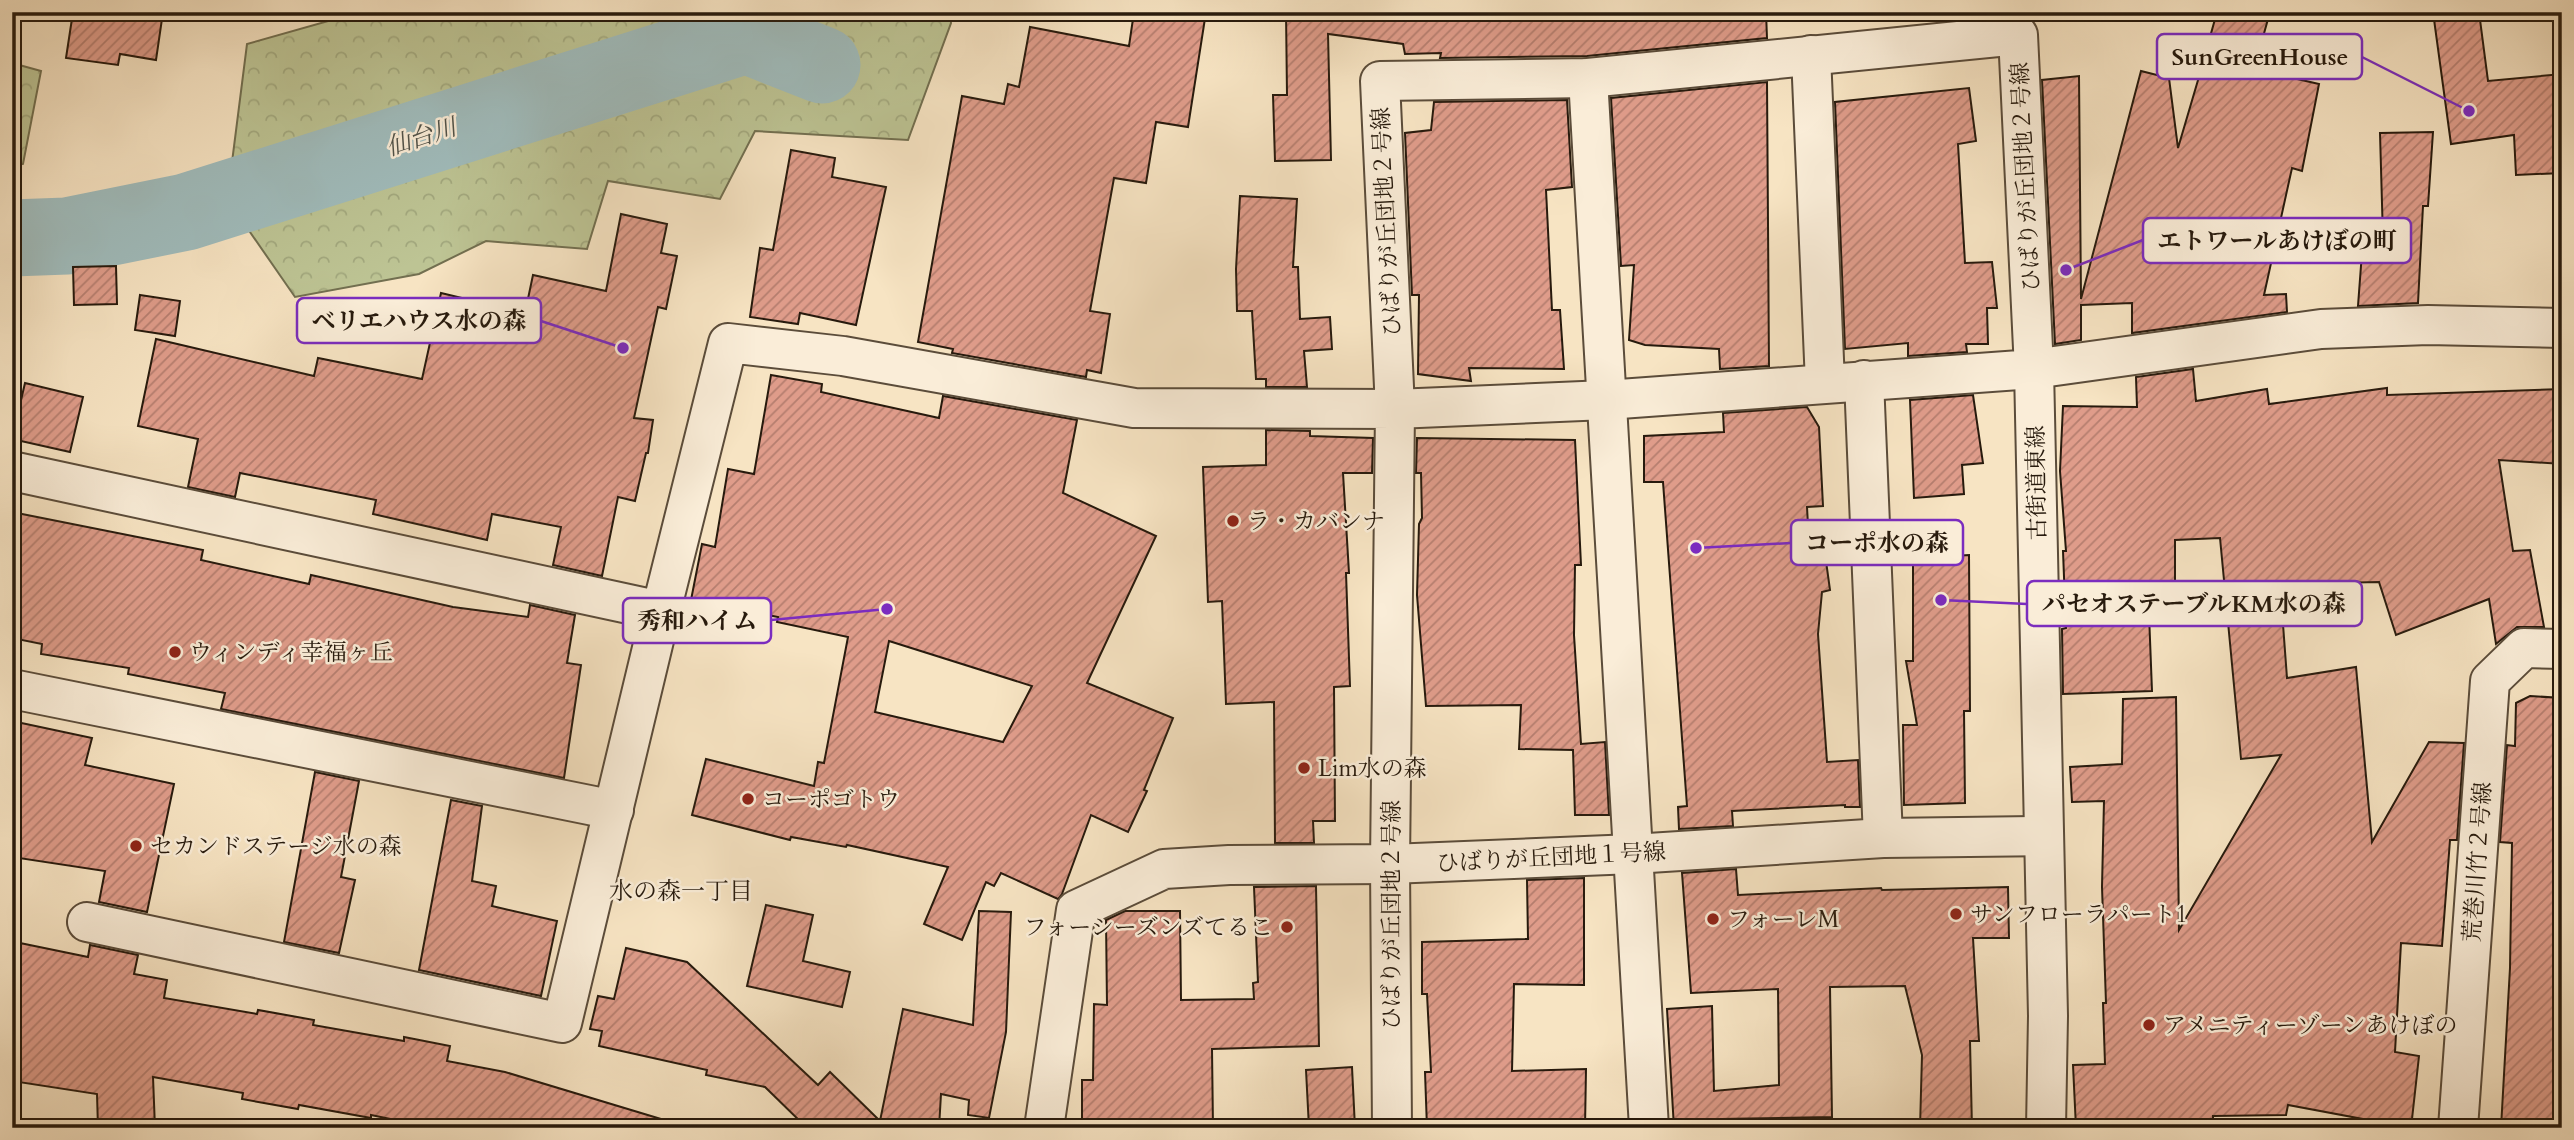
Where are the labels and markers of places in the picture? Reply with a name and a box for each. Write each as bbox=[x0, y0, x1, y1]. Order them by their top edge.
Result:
callout: SunGreenHouse bbox=[2157, 34, 2362, 79]
callout: エトワールあけぼの町 bbox=[2143, 218, 2411, 263]
callout: ベリエハウス水の森 bbox=[297, 298, 541, 343]
place label: ラ・カバンナ bbox=[1247, 506, 1385, 537]
marker: ラ・カバンナ bbox=[1225, 513, 1241, 529]
callout: コーポ水の森 bbox=[1791, 520, 1963, 565]
callout: パセオステーブルKM水の森 bbox=[2027, 581, 2362, 626]
callout: 秀和ハイム bbox=[623, 598, 771, 643]
place label: ウィンディ幸福ヶ丘 bbox=[189, 637, 393, 668]
marker: ウィンディ幸福ヶ丘 bbox=[167, 644, 183, 660]
place label: Lim水の森 bbox=[1318, 753, 1427, 784]
marker: Lim水の森 bbox=[1296, 760, 1312, 776]
place label: コーポゴトウ bbox=[762, 784, 900, 815]
marker: コーポゴトウ bbox=[740, 791, 756, 807]
place label: セカンドステージ水の森 bbox=[150, 831, 402, 862]
marker: セカンドステージ水の森 bbox=[128, 838, 144, 854]
place label: サンフローラパート1 bbox=[1970, 899, 2188, 930]
place label: フォーレM bbox=[1727, 904, 1839, 935]
marker: サンフローラパート1 bbox=[1948, 906, 1964, 922]
marker: フォーレM bbox=[1705, 911, 1721, 927]
place label: フォーシーズンズてるこ bbox=[1023, 912, 1273, 943]
marker: フォーシーズンズてるこ bbox=[1279, 919, 1295, 935]
place label: アメニティーゾーンあけぼの bbox=[2163, 1010, 2457, 1041]
marker: アメニティーゾーンあけぼの bbox=[2141, 1017, 2157, 1033]

